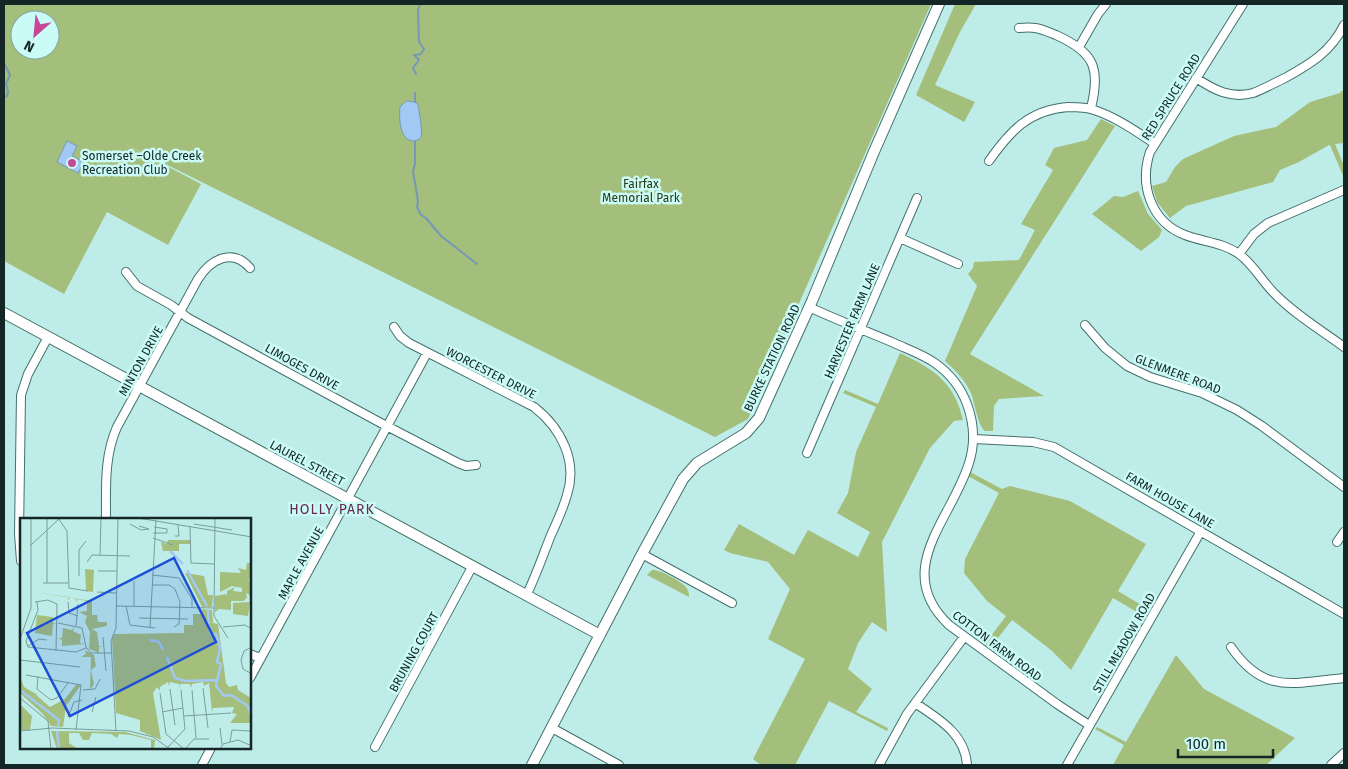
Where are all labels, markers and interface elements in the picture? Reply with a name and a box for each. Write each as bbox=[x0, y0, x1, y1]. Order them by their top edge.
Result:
north arrow bbox=[10, 10, 60, 60]
text: N bbox=[21, 36, 37, 56]
street label: RED SPRUCE ROAD bbox=[1139, 51, 1203, 143]
place label: Somerset –Olde Creek Recreation Club bbox=[82, 149, 202, 177]
marker: Somerset –Olde Creek Recreation Club bbox=[66, 157, 78, 169]
park label: Fairfax Memorial Park bbox=[602, 177, 681, 205]
street label: HARVESTER FARM LANE bbox=[821, 261, 883, 381]
street label: BURKE STATION ROAD bbox=[741, 302, 803, 414]
street label: MINTON DRIVE bbox=[116, 323, 166, 399]
street label: LIMOGES DRIVE bbox=[263, 341, 341, 393]
street label: WORCESTER DRIVE bbox=[444, 344, 538, 402]
street label: GLENMERE ROAD bbox=[1133, 351, 1223, 397]
street label: LAUREL STREET bbox=[267, 438, 347, 489]
street label: FARM HOUSE LANE bbox=[1123, 469, 1217, 531]
district label: HOLLY PARK bbox=[289, 501, 375, 518]
inset map bbox=[20, 518, 251, 749]
street label: MAPLE AVENUE bbox=[275, 524, 327, 602]
street label: STILL MEADOW ROAD bbox=[1090, 590, 1158, 695]
street label: COTTON FARM ROAD bbox=[950, 608, 1045, 684]
street label: BRUNING COURT bbox=[386, 609, 442, 694]
scale bar bbox=[1178, 726, 1273, 758]
text: 100 m bbox=[1186, 735, 1226, 753]

